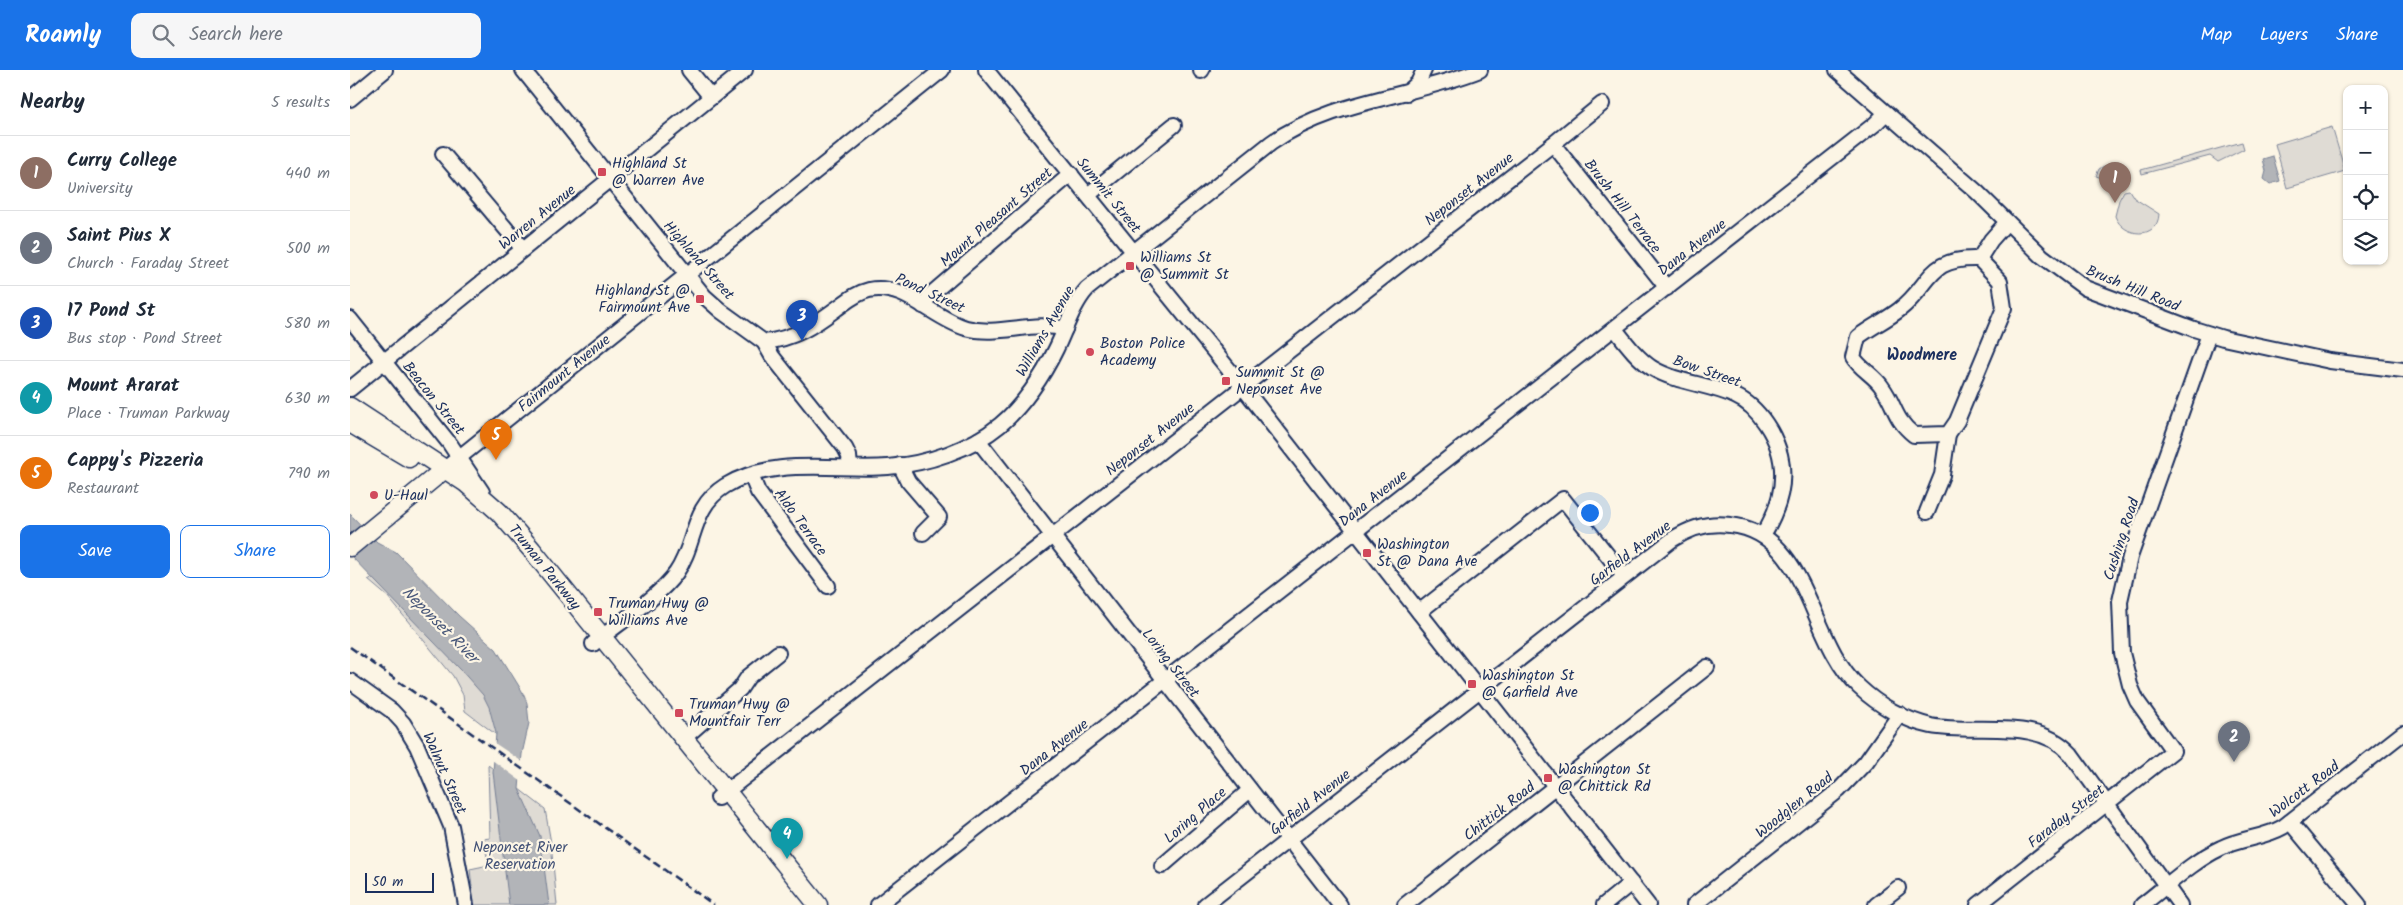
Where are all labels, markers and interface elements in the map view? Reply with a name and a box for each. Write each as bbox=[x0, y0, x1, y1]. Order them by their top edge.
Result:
search box bbox=[131, 13, 481, 58]
text: Roamly bbox=[25, 16, 101, 55]
text: Search here bbox=[189, 20, 283, 50]
icon: search bbox=[149, 21, 177, 49]
text: Map bbox=[2201, 21, 2232, 50]
text: Layers bbox=[2260, 21, 2308, 50]
text: Share bbox=[2336, 21, 2378, 50]
map controls bbox=[2343, 85, 2388, 265]
button: + bbox=[2343, 85, 2388, 130]
text: Nearby bbox=[20, 86, 85, 119]
text: 5 results bbox=[271, 90, 330, 115]
button: − bbox=[2343, 130, 2388, 175]
text: Curry College bbox=[67, 146, 177, 176]
street label: Neponset Avenue bbox=[1420, 147, 1520, 232]
place label: Highland St @ Warren Ave bbox=[612, 152, 704, 193]
street label: Summit Street bbox=[1070, 152, 1147, 239]
street label: Brush Hill Terrace bbox=[1578, 154, 1667, 259]
text: 1 bbox=[34, 161, 38, 186]
text: 440 m bbox=[285, 161, 330, 186]
street label: Mount Pleasant Street bbox=[935, 162, 1058, 274]
pin: 1 bbox=[2099, 162, 2131, 203]
marker: Highland St @ Warren Ave bbox=[596, 166, 608, 178]
button: locate bbox=[2343, 175, 2388, 220]
text: University bbox=[67, 176, 132, 201]
street label: Warren Avenue bbox=[494, 179, 582, 257]
street label: Dana Avenue bbox=[1653, 213, 1732, 282]
street label: Highland Street bbox=[657, 215, 740, 306]
button: layers bbox=[2343, 220, 2388, 265]
text: Saint Pius X bbox=[67, 221, 170, 251]
text: 2 bbox=[31, 236, 41, 261]
text: 500 m bbox=[286, 236, 330, 261]
place label: Williams St @ Summit St bbox=[1140, 246, 1229, 287]
text: Church · Faraday Street bbox=[67, 251, 229, 276]
street label: Brush Hill Road bbox=[2082, 259, 2184, 319]
marker: Williams St @ Summit St bbox=[1124, 260, 1136, 272]
street label: Pond Street bbox=[891, 267, 969, 321]
place label: Highland St @ Fairmount Ave bbox=[595, 279, 690, 320]
street label: Williams Avenue bbox=[1010, 281, 1082, 382]
marker: Highland St @ Fairmount Ave bbox=[694, 293, 706, 305]
text: 17 Pond St bbox=[67, 296, 155, 326]
pin: 3 bbox=[786, 300, 818, 341]
text: 3 bbox=[32, 311, 40, 336]
text: 580 m bbox=[285, 311, 330, 336]
text: Bus stop · Pond Street bbox=[67, 326, 222, 351]
street label: Fairmount Avenue bbox=[513, 329, 616, 419]
place label: Boston Police Academy bbox=[1100, 332, 1185, 373]
district label: Woodmere bbox=[1887, 343, 1957, 368]
marker: Boston Police Academy bbox=[1084, 346, 1096, 358]
street label: Bow Street bbox=[1669, 349, 1744, 395]
street label: Beacon Street bbox=[396, 357, 471, 441]
place label: Summit St @ Neponset Ave bbox=[1236, 361, 1325, 402]
text: Mount Ararat bbox=[67, 371, 179, 401]
marker: Summit St @ Neponset Ave bbox=[1220, 375, 1232, 387]
text: 4 bbox=[32, 386, 40, 411]
text: 630 m bbox=[285, 386, 330, 411]
street label: Neponset Avenue bbox=[1101, 397, 1201, 482]
text: Place · Truman Parkway bbox=[67, 401, 230, 426]
pin: 5 bbox=[480, 419, 512, 460]
text: Cappy's Pizzeria bbox=[67, 446, 204, 476]
text: 5 bbox=[32, 461, 40, 486]
text: 790 m bbox=[288, 461, 330, 486]
street label: Dana Avenue bbox=[1334, 464, 1413, 533]
text: Restaurant bbox=[67, 476, 139, 501]
place label: U-Haul bbox=[384, 484, 428, 508]
street label: Aldo Terrace bbox=[767, 484, 833, 561]
marker: U-Haul bbox=[368, 489, 380, 501]
street label: Cushing Road bbox=[2097, 495, 2147, 584]
your location bbox=[1577, 500, 1603, 526]
street label: Garfield Avenue bbox=[1585, 515, 1677, 593]
street label: Truman Parkway bbox=[502, 519, 587, 617]
button: Save bbox=[20, 525, 170, 578]
button: Share bbox=[180, 525, 330, 578]
place label: Washington St @ Dana Ave bbox=[1377, 533, 1477, 574]
marker: Washington St @ Dana Ave bbox=[1361, 547, 1373, 559]
water label: Neponset River bbox=[396, 581, 487, 672]
place label: Truman Hwy @ Williams Ave bbox=[608, 592, 709, 633]
marker: Truman Hwy @ Williams Ave bbox=[592, 606, 604, 618]
street label: Loring Street bbox=[1135, 624, 1205, 704]
place label: Washington St @ Garfield Ave bbox=[1482, 664, 1578, 705]
marker: Washington St @ Garfield Ave bbox=[1466, 678, 1478, 690]
place label: Truman Hwy @ Mountfair Terr bbox=[689, 693, 790, 734]
marker: Truman Hwy @ Mountfair Terr bbox=[673, 707, 685, 719]
street label: Dana Avenue bbox=[1015, 713, 1094, 782]
pin: 2 bbox=[2218, 721, 2250, 762]
street label: Walnut Street bbox=[415, 729, 473, 818]
street label: Wolcott Road bbox=[2264, 755, 2346, 824]
place label: Washington St @ Chittick Rd bbox=[1558, 758, 1651, 799]
street label: Garfield Avenue bbox=[1265, 763, 1356, 842]
street label: Woodglen Road bbox=[1750, 766, 1839, 845]
marker: Washington St @ Chittick Rd bbox=[1542, 772, 1554, 784]
street label: Chittick Road bbox=[1459, 776, 1541, 848]
street label: Faraday Street bbox=[2023, 779, 2111, 855]
street label: Loring Place bbox=[1159, 781, 1233, 850]
pin: 4 bbox=[771, 818, 803, 859]
park label: Neponset River Reservation bbox=[473, 836, 568, 877]
scale bar bbox=[365, 870, 434, 893]
text: 50 m bbox=[372, 871, 403, 893]

